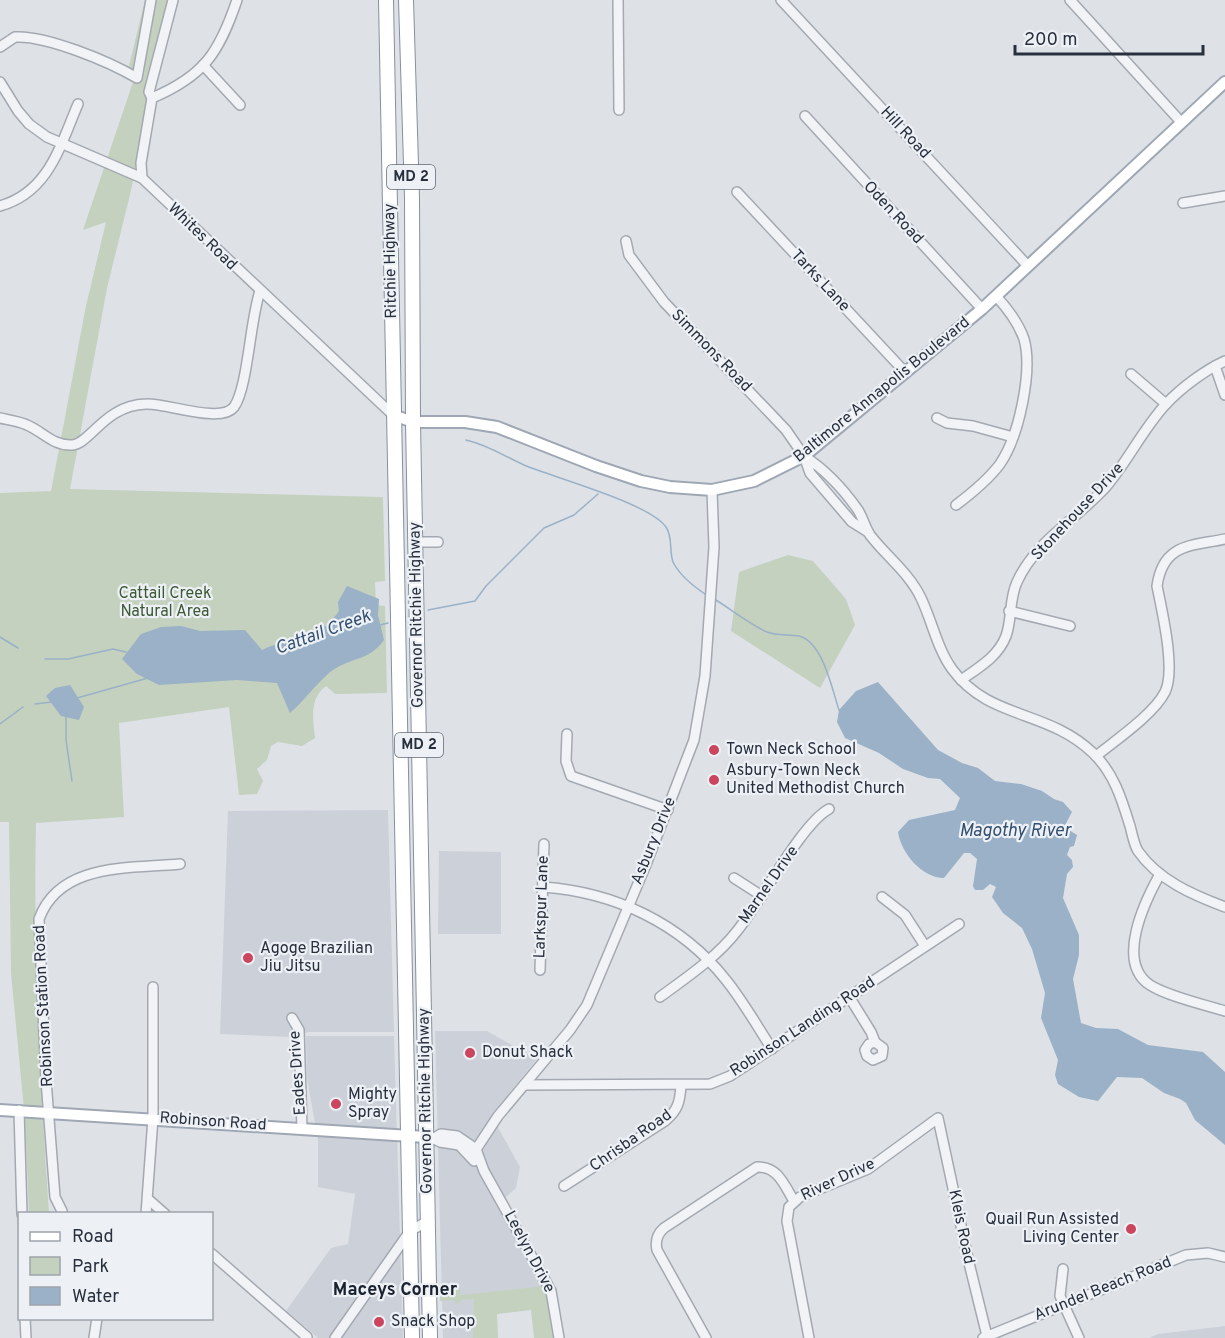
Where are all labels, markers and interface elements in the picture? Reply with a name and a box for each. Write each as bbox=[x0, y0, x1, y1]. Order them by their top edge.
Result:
scale bar bbox=[1015, 18, 1202, 56]
text: 200 m bbox=[1024, 29, 1077, 52]
street label: Hill Road bbox=[876, 103, 934, 163]
road number: MD 2 bbox=[387, 165, 435, 189]
street label: Oden Road bbox=[859, 177, 927, 249]
street label: Whites Road bbox=[163, 199, 241, 275]
street label: Ritchie Highway bbox=[380, 203, 402, 319]
street label: Tarks Lane bbox=[786, 246, 854, 316]
street label: Simmons Road bbox=[667, 305, 755, 397]
street label: Baltimore Annapolis Boulevard bbox=[790, 313, 974, 467]
street label: Stonehouse Drive bbox=[1027, 459, 1129, 565]
street label: Governor Ritchie Highway bbox=[405, 522, 429, 708]
park label: Cattail Creek Natural Area bbox=[119, 584, 211, 622]
water label: Cattail Creek bbox=[272, 605, 375, 661]
road number: MD 2 bbox=[395, 733, 443, 757]
place label: Town Neck School bbox=[726, 740, 856, 760]
marker: Town Neck School bbox=[707, 743, 721, 757]
place label: Asbury-Town Neck United Methodist Church bbox=[726, 761, 905, 799]
marker: Asbury-Town Neck United Methodist Church bbox=[707, 773, 721, 787]
street label: Asbury Drive bbox=[627, 794, 681, 888]
water label: Magothy River bbox=[959, 820, 1073, 843]
street label: Marnel Drive bbox=[735, 842, 803, 928]
street label: Larkspur Lane bbox=[530, 855, 554, 959]
street label: Robinson Station Road bbox=[30, 925, 58, 1087]
place label: Agoge Brazilian Jiu Jitsu bbox=[260, 939, 373, 977]
marker: Agoge Brazilian Jiu Jitsu bbox=[241, 951, 255, 965]
street label: Robinson Landing Road bbox=[727, 973, 879, 1081]
street label: Governor Ritchie Highway bbox=[414, 1008, 438, 1194]
street label: Eades Drive bbox=[285, 1030, 311, 1116]
place label: Donut Shack bbox=[482, 1043, 573, 1063]
marker: Donut Shack bbox=[463, 1046, 477, 1060]
place label: Mighty Spray bbox=[348, 1085, 397, 1123]
marker: Mighty Spray bbox=[329, 1097, 343, 1111]
street label: Chrisba Road bbox=[586, 1105, 676, 1177]
street label: Robinson Road bbox=[159, 1108, 267, 1136]
street label: River Drive bbox=[798, 1154, 878, 1206]
street label: Kleis Road bbox=[943, 1188, 979, 1266]
street label: Leelyn Drive bbox=[499, 1208, 559, 1296]
place label: Quail Run Assisted Living Center bbox=[985, 1210, 1119, 1248]
legend bbox=[18, 1212, 213, 1320]
marker: Quail Run Assisted Living Center bbox=[1124, 1222, 1138, 1236]
text: Road bbox=[72, 1226, 114, 1249]
street label: Arundel Beach Road bbox=[1031, 1252, 1175, 1326]
text: Park bbox=[72, 1256, 109, 1279]
district label: Maceys Corner bbox=[333, 1279, 458, 1302]
text: Water bbox=[72, 1286, 119, 1309]
place label: Snack Shop bbox=[391, 1312, 475, 1332]
marker: Snack Shop bbox=[372, 1315, 386, 1329]

